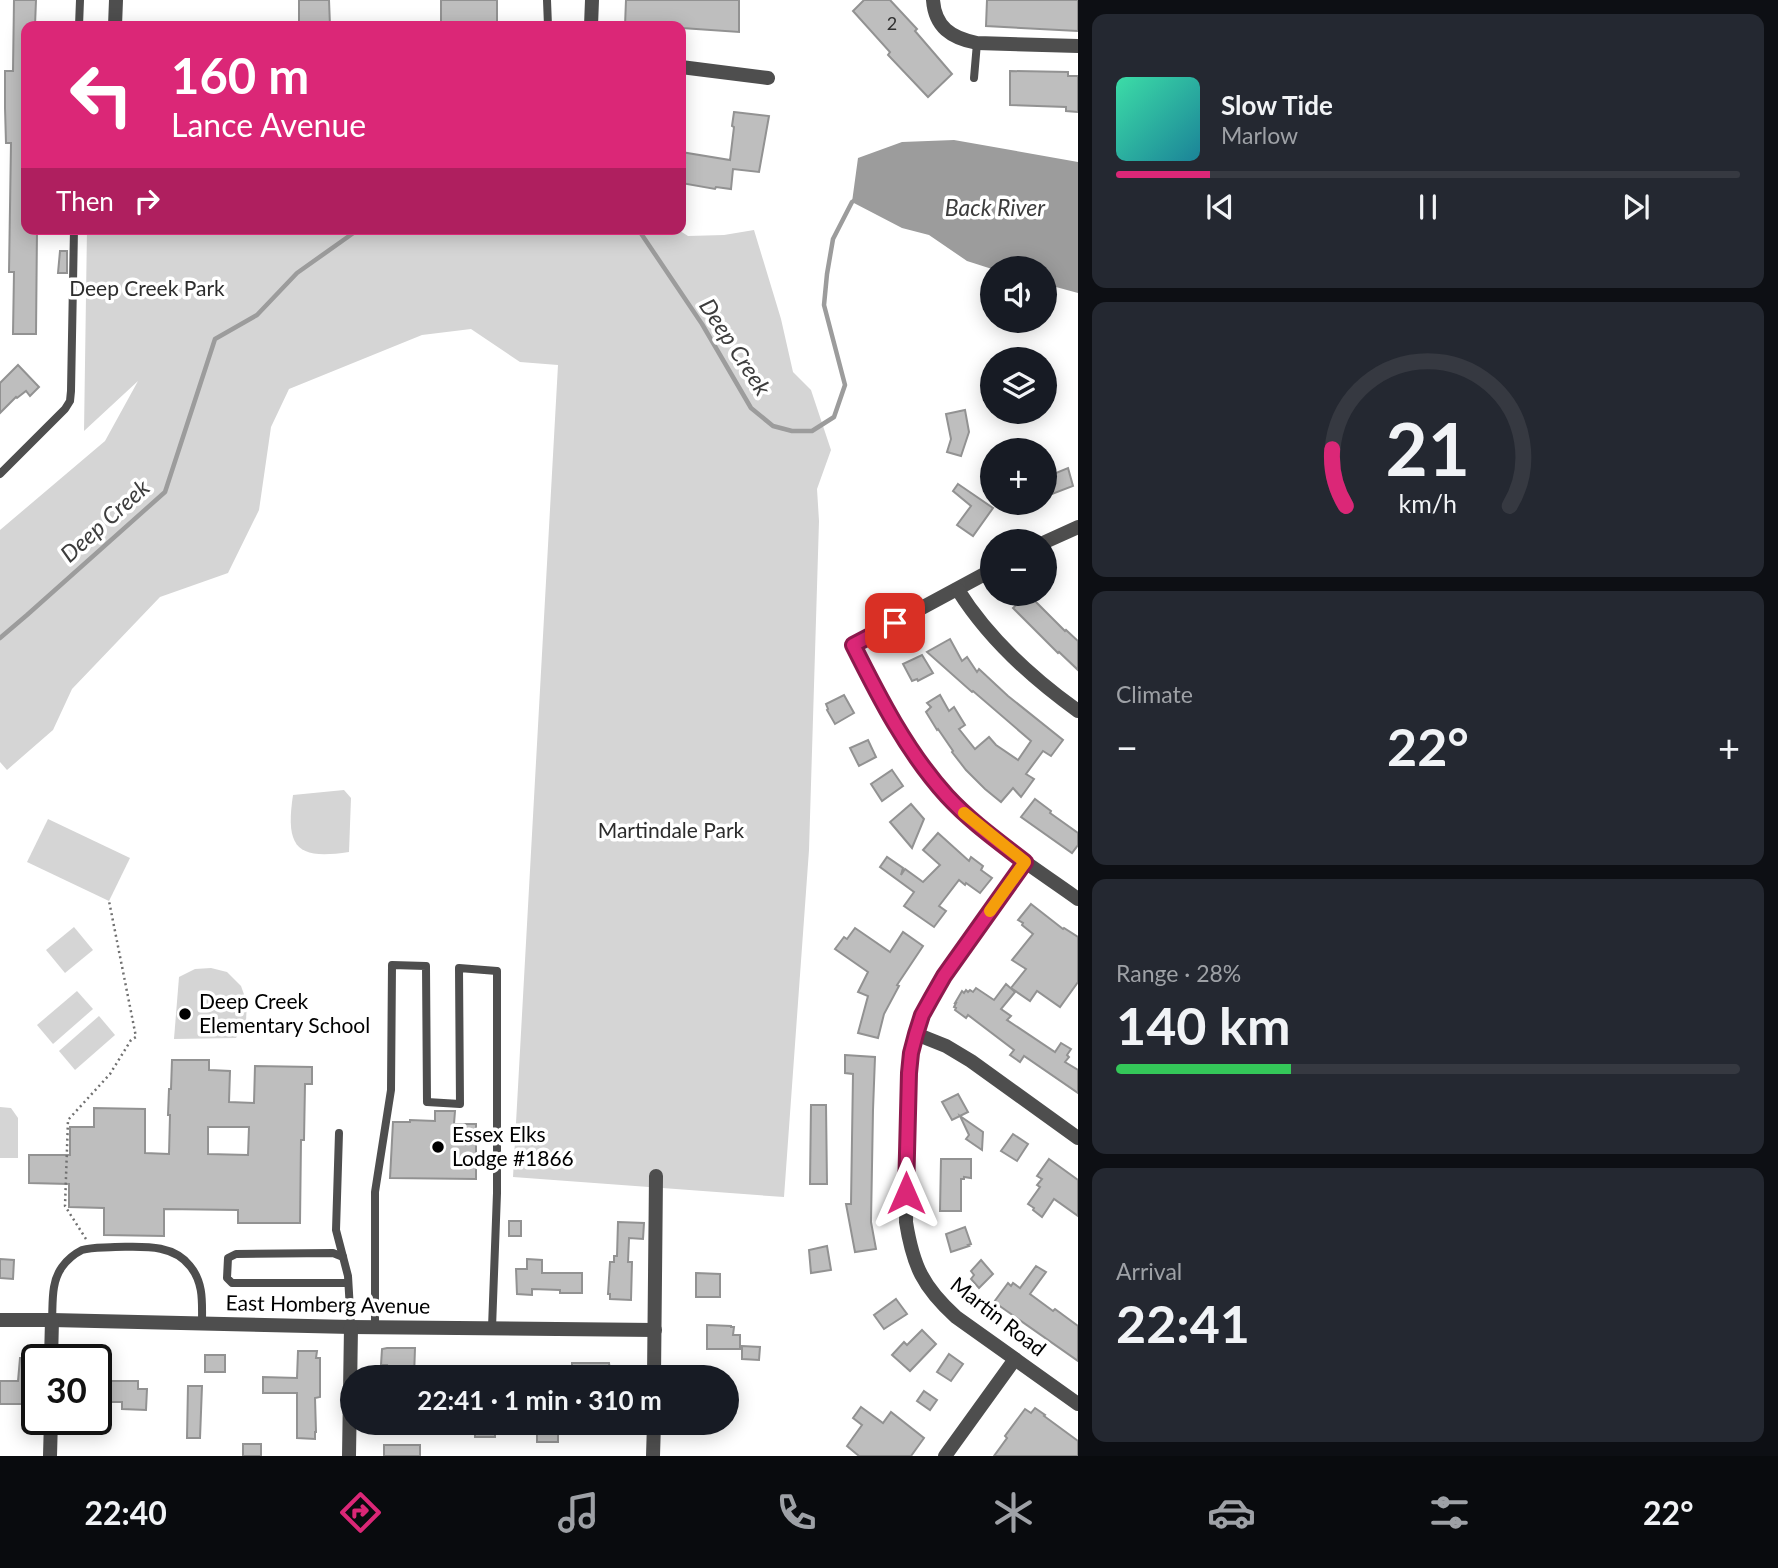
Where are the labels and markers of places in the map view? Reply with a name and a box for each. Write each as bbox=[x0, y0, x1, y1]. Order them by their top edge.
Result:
pin bbox=[865, 593, 925, 653]
place label: Deep Creek Elementary School bbox=[199, 988, 370, 1037]
marker: Deep Creek Elementary School bbox=[177, 1006, 193, 1022]
place label: Essex Elks Lodge #1866 bbox=[452, 1121, 574, 1170]
marker: Essex Elks Lodge #1866 bbox=[430, 1139, 446, 1155]

